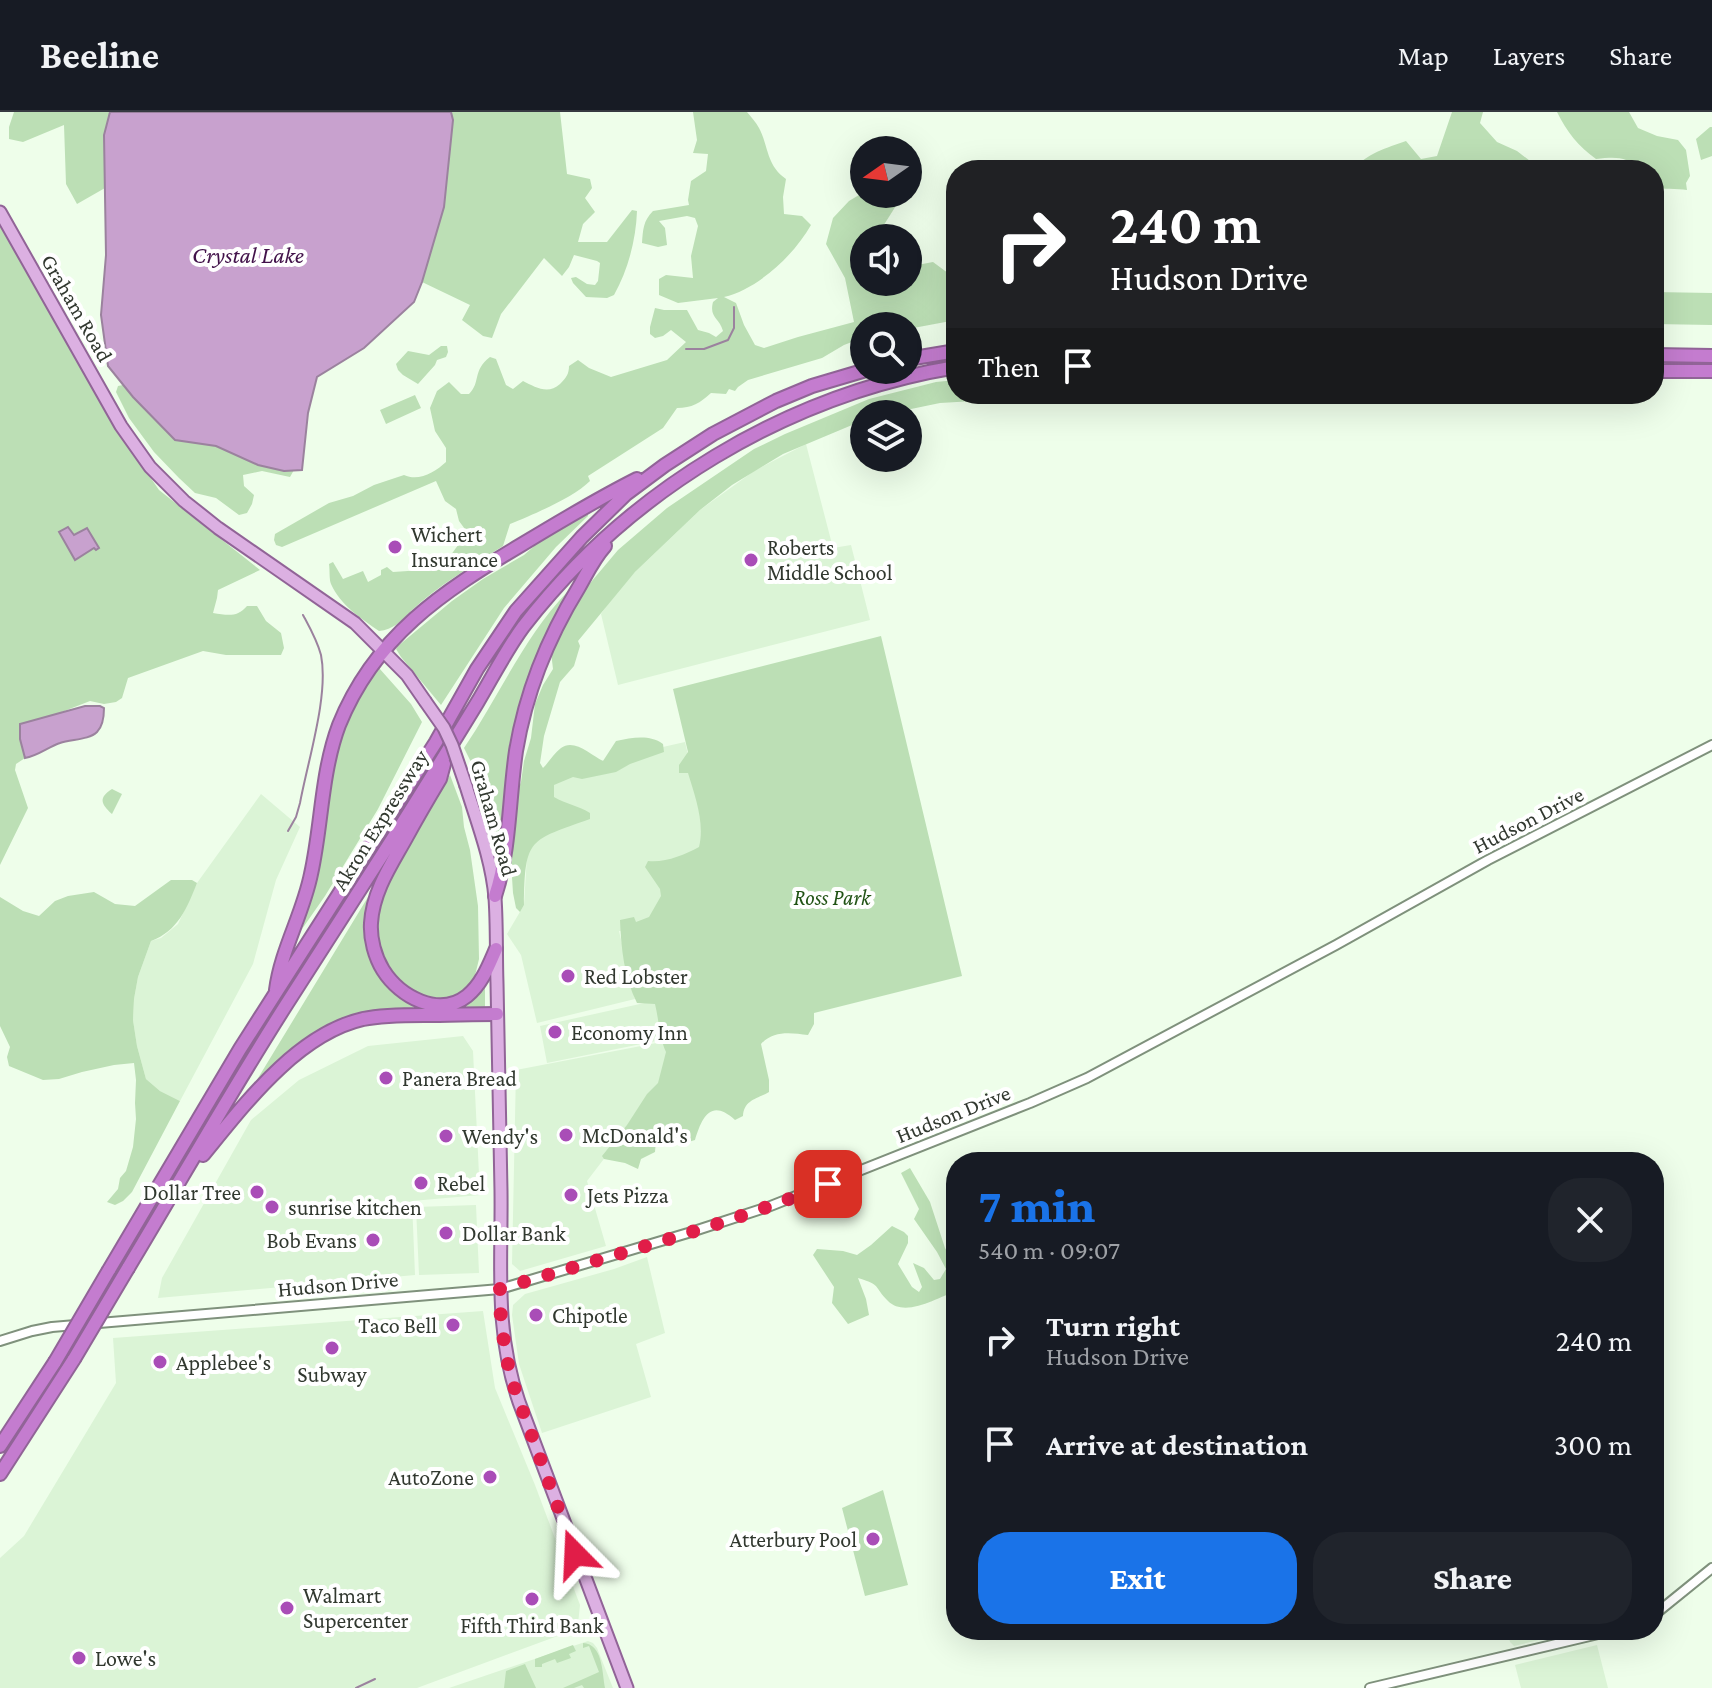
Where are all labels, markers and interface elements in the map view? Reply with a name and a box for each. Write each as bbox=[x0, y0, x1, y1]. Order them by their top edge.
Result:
text: Beeline bbox=[40, 34, 159, 76]
text: Map bbox=[1398, 40, 1449, 71]
text: Layers bbox=[1493, 40, 1565, 71]
text: Share bbox=[1609, 40, 1672, 71]
north arrow bbox=[850, 136, 922, 208]
map controls bbox=[850, 136, 922, 472]
icon: right bbox=[978, 192, 1082, 296]
text: 240 m bbox=[1110, 193, 1261, 255]
button: sound bbox=[850, 224, 922, 296]
water label: Crystal Lake bbox=[192, 241, 304, 268]
street label: Graham Road bbox=[36, 250, 118, 367]
text: Hudson Drive bbox=[1110, 258, 1308, 298]
button: search bbox=[850, 312, 922, 384]
icon: arrive bbox=[1056, 344, 1100, 388]
text: Then bbox=[978, 350, 1040, 383]
button: layers bbox=[850, 400, 922, 472]
place label: Wichert Insurance bbox=[411, 522, 498, 572]
place label: Roberts Middle School bbox=[767, 535, 893, 585]
marker: Wichert Insurance bbox=[386, 538, 404, 556]
marker: Roberts Middle School bbox=[742, 551, 760, 569]
street label: Akron Expressway bbox=[327, 744, 434, 895]
street label: Graham Road bbox=[465, 757, 523, 879]
street label: Hudson Drive bbox=[1468, 781, 1588, 859]
park label: Ross Park bbox=[793, 885, 872, 910]
place label: Red Lobster bbox=[584, 964, 688, 989]
marker: Red Lobster bbox=[559, 967, 577, 985]
place label: Economy Inn bbox=[571, 1020, 688, 1045]
marker: Economy Inn bbox=[546, 1023, 564, 1041]
place label: Panera Bread bbox=[402, 1066, 517, 1091]
marker: Panera Bread bbox=[377, 1069, 395, 1087]
street label: Hudson Drive bbox=[892, 1080, 1014, 1148]
place label: McDonald's bbox=[582, 1123, 688, 1148]
place label: Wendy's bbox=[462, 1124, 538, 1149]
marker: McDonald's bbox=[557, 1126, 575, 1144]
marker: Wendy's bbox=[437, 1127, 455, 1145]
pin bbox=[794, 1150, 862, 1218]
icon: arrive bbox=[806, 1162, 850, 1206]
place label: Rebel bbox=[437, 1171, 485, 1196]
marker: Rebel bbox=[412, 1174, 430, 1192]
button: close bbox=[1548, 1178, 1632, 1262]
text: 7 min bbox=[978, 1179, 1095, 1232]
place label: Dollar Tree bbox=[143, 1180, 241, 1205]
marker: Dollar Tree bbox=[248, 1183, 266, 1201]
place label: Jets Pizza bbox=[585, 1183, 669, 1208]
marker: Jets Pizza bbox=[562, 1186, 580, 1204]
place label: sunrise kitchen bbox=[288, 1195, 422, 1220]
marker: sunrise kitchen bbox=[263, 1198, 281, 1216]
place label: Dollar Bank bbox=[462, 1221, 566, 1246]
marker: Dollar Bank bbox=[437, 1224, 455, 1242]
place label: Bob Evans bbox=[267, 1228, 357, 1253]
marker: Bob Evans bbox=[364, 1231, 382, 1249]
text: 540 m · 09:07 bbox=[978, 1236, 1120, 1265]
street label: Hudson Drive bbox=[277, 1266, 399, 1302]
place label: Chipotle bbox=[552, 1303, 628, 1328]
marker: Chipotle bbox=[527, 1306, 545, 1324]
text: Turn right bbox=[1046, 1309, 1180, 1342]
place label: Taco Bell bbox=[358, 1313, 437, 1338]
marker: Taco Bell bbox=[444, 1316, 462, 1334]
icon: right bbox=[978, 1318, 1022, 1362]
text: 240 m bbox=[1556, 1324, 1632, 1357]
marker: Subway bbox=[323, 1339, 341, 1357]
text: Hudson Drive bbox=[1046, 1342, 1189, 1371]
place label: Applebee's bbox=[176, 1350, 271, 1375]
marker: Applebee's bbox=[151, 1353, 169, 1371]
place label: Subway bbox=[297, 1362, 368, 1387]
icon: arrive bbox=[978, 1422, 1022, 1466]
text: Arrive at destination bbox=[1046, 1428, 1308, 1461]
text: 300 m bbox=[1554, 1428, 1632, 1461]
place label: AutoZone bbox=[388, 1465, 474, 1490]
marker: AutoZone bbox=[481, 1468, 499, 1486]
position arrow bbox=[533, 1512, 617, 1596]
place label: Atterbury Pool bbox=[730, 1527, 857, 1552]
marker: Atterbury Pool bbox=[864, 1530, 882, 1548]
button: Exit bbox=[978, 1532, 1297, 1624]
button: Share bbox=[1313, 1532, 1632, 1624]
place label: Walmart Supercenter bbox=[303, 1583, 409, 1633]
marker: Fifth Third Bank bbox=[523, 1590, 541, 1608]
marker: Walmart Supercenter bbox=[278, 1599, 296, 1617]
place label: Fifth Third Bank bbox=[460, 1613, 604, 1638]
place label: Lowe's bbox=[95, 1646, 156, 1671]
marker: Lowe's bbox=[70, 1649, 88, 1667]

